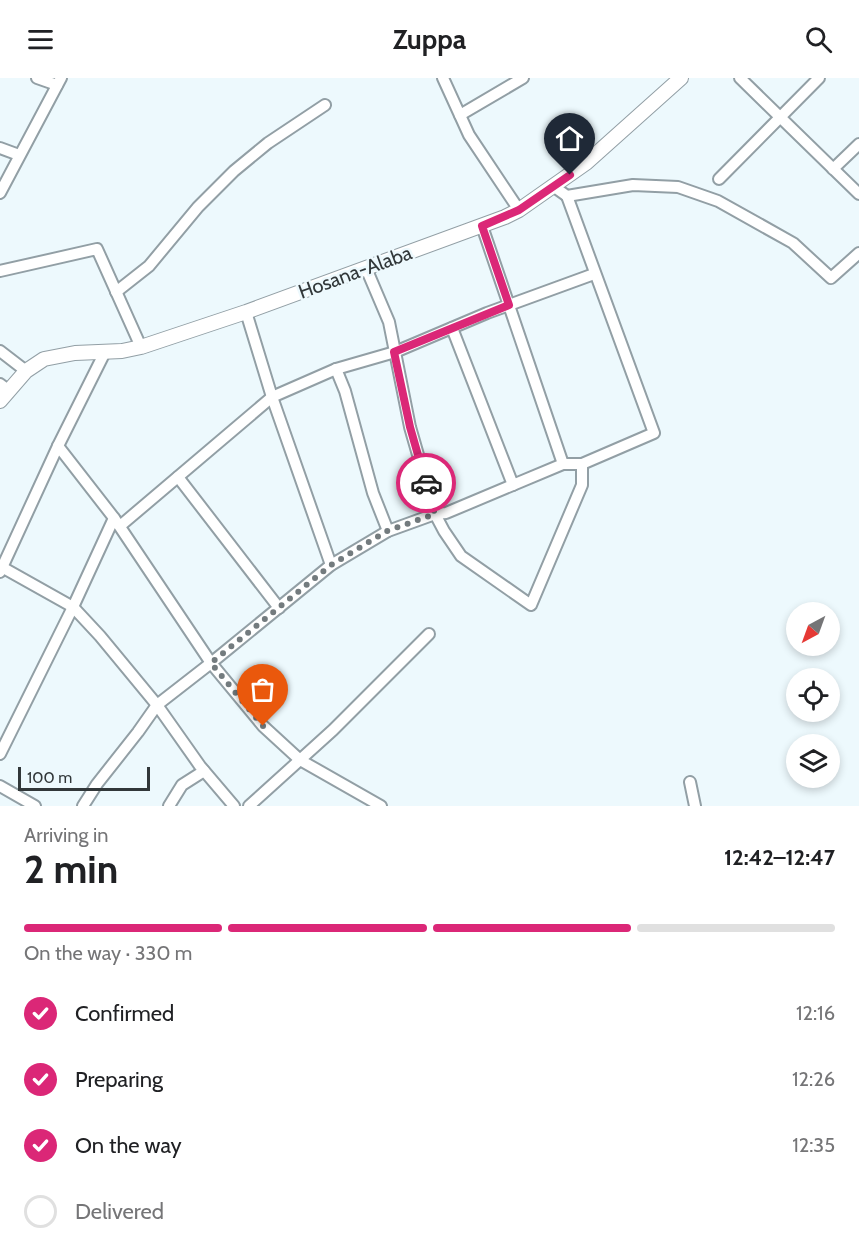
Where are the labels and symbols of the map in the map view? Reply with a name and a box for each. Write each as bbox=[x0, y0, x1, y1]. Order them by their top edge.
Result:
pin bbox=[544, 113, 595, 175]
street label: Hosana-Alaba bbox=[295, 240, 415, 304]
courier bbox=[396, 453, 456, 513]
north arrow bbox=[786, 602, 840, 656]
pin bbox=[237, 664, 288, 726]
scale bar bbox=[18, 764, 150, 792]

